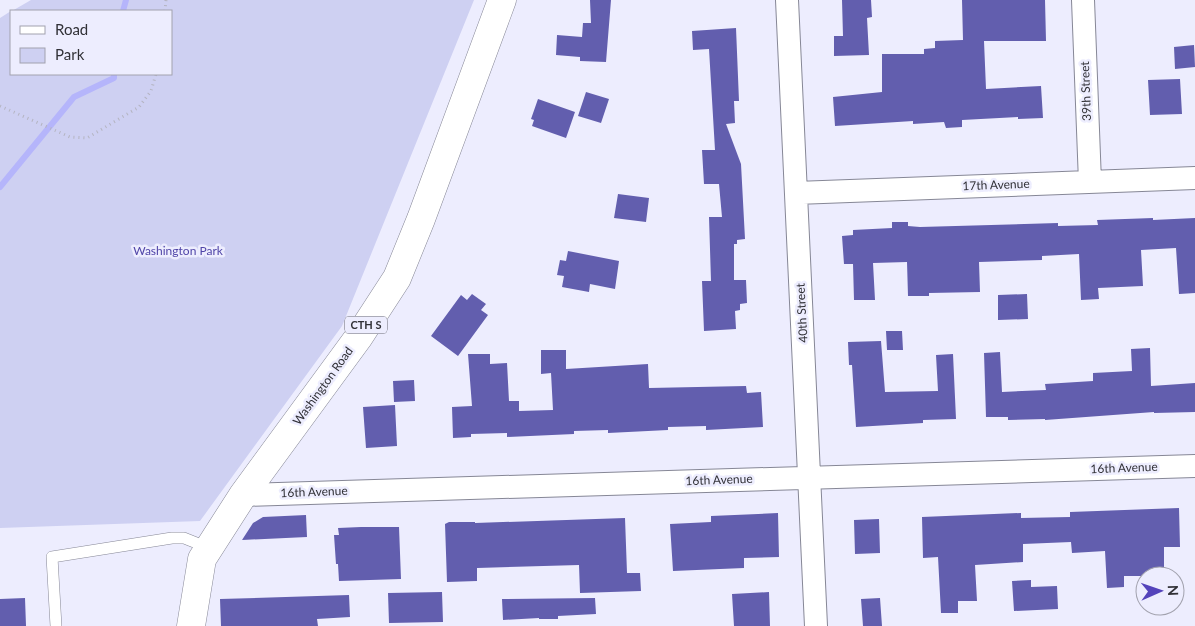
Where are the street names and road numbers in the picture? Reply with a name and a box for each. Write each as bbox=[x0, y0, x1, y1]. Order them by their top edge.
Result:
street label: 39th Street bbox=[1077, 60, 1094, 121]
street label: 17th Avenue bbox=[962, 176, 1030, 193]
street label: 40th Street bbox=[792, 282, 811, 343]
road number: CTH S bbox=[345, 316, 387, 334]
street label: Washington Road bbox=[289, 344, 356, 428]
street label: 16th Avenue bbox=[1090, 459, 1158, 476]
street label: 16th Avenue bbox=[685, 471, 753, 488]
street label: 16th Avenue bbox=[280, 483, 348, 500]

